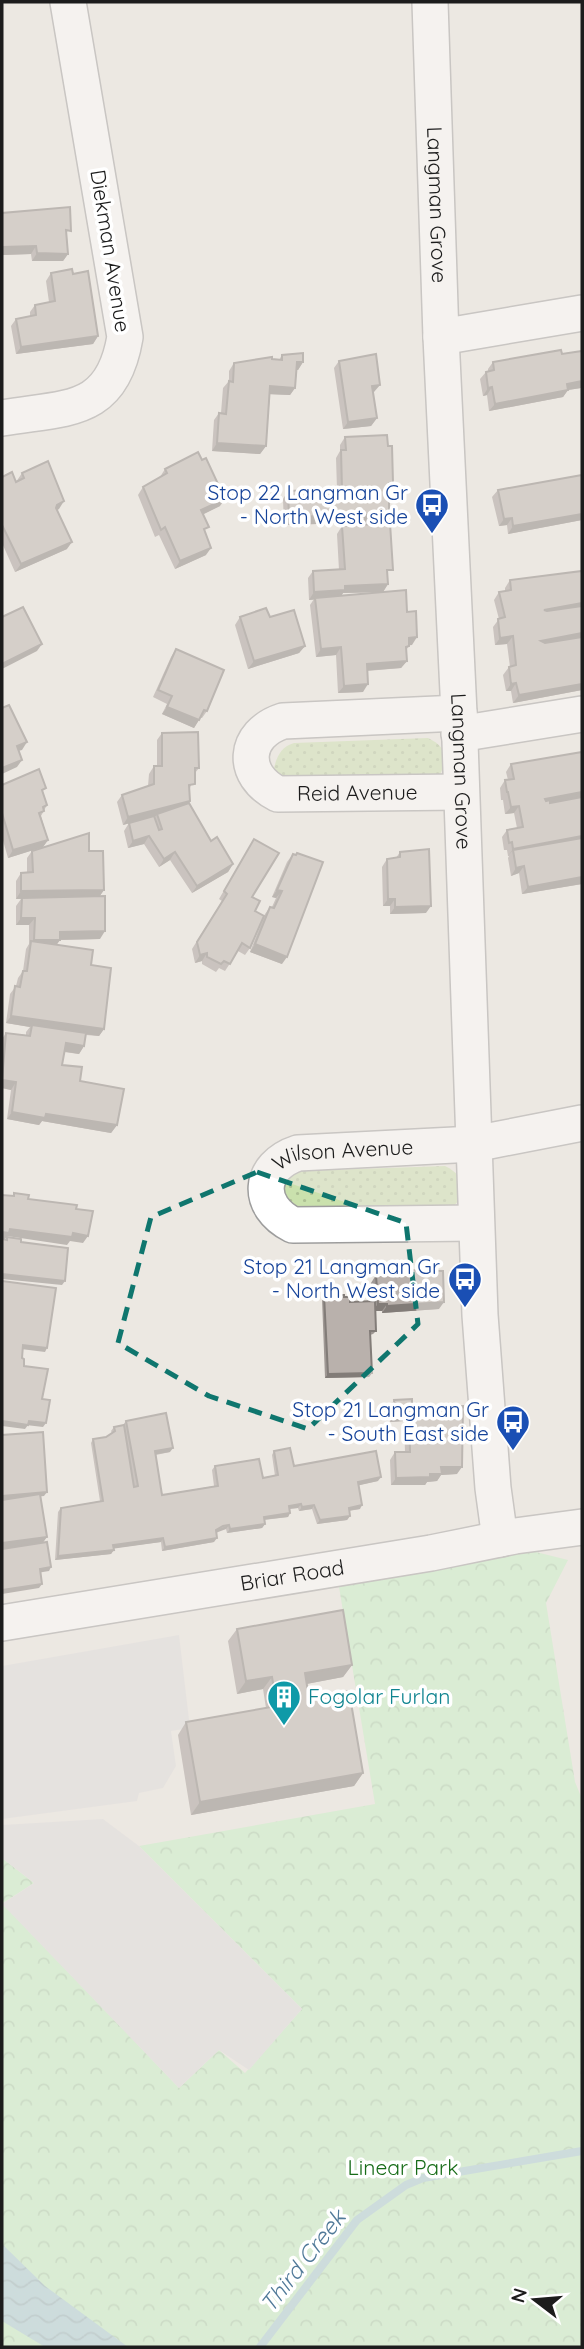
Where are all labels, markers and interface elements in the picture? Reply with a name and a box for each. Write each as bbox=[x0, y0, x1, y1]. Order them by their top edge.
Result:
street label: Langman Grove bbox=[422, 126, 453, 284]
street label: Diekman Avenue bbox=[85, 168, 137, 334]
place label: Stop 22 Langman Gr - North West side bbox=[207, 479, 408, 529]
bus stop icon: Stop 22 Langman Gr - North West side bbox=[413, 486, 451, 535]
street label: Langman Grove bbox=[446, 692, 478, 850]
street label: Reid Avenue bbox=[297, 778, 418, 806]
street label: Wilson Avenue bbox=[267, 1133, 414, 1176]
place label: Stop 21 Langman Gr - North West side bbox=[243, 1253, 440, 1303]
bus stop icon: Stop 21 Langman Gr - North West side bbox=[446, 1260, 484, 1309]
place label: Stop 21 Langman Gr - South East side bbox=[292, 1396, 489, 1446]
bus stop icon: Stop 21 Langman Gr - South East side bbox=[494, 1403, 532, 1452]
street label: Briar Road bbox=[238, 1553, 346, 1596]
building icon: Fogolar Furlan bbox=[265, 1678, 303, 1727]
place label: Fogolar Furlan bbox=[308, 1683, 450, 1709]
park label: Linear Park bbox=[348, 2154, 458, 2180]
water label: Third Creek bbox=[254, 2202, 353, 2318]
north arrow bbox=[500, 2265, 570, 2335]
text: N bbox=[505, 2285, 532, 2305]

